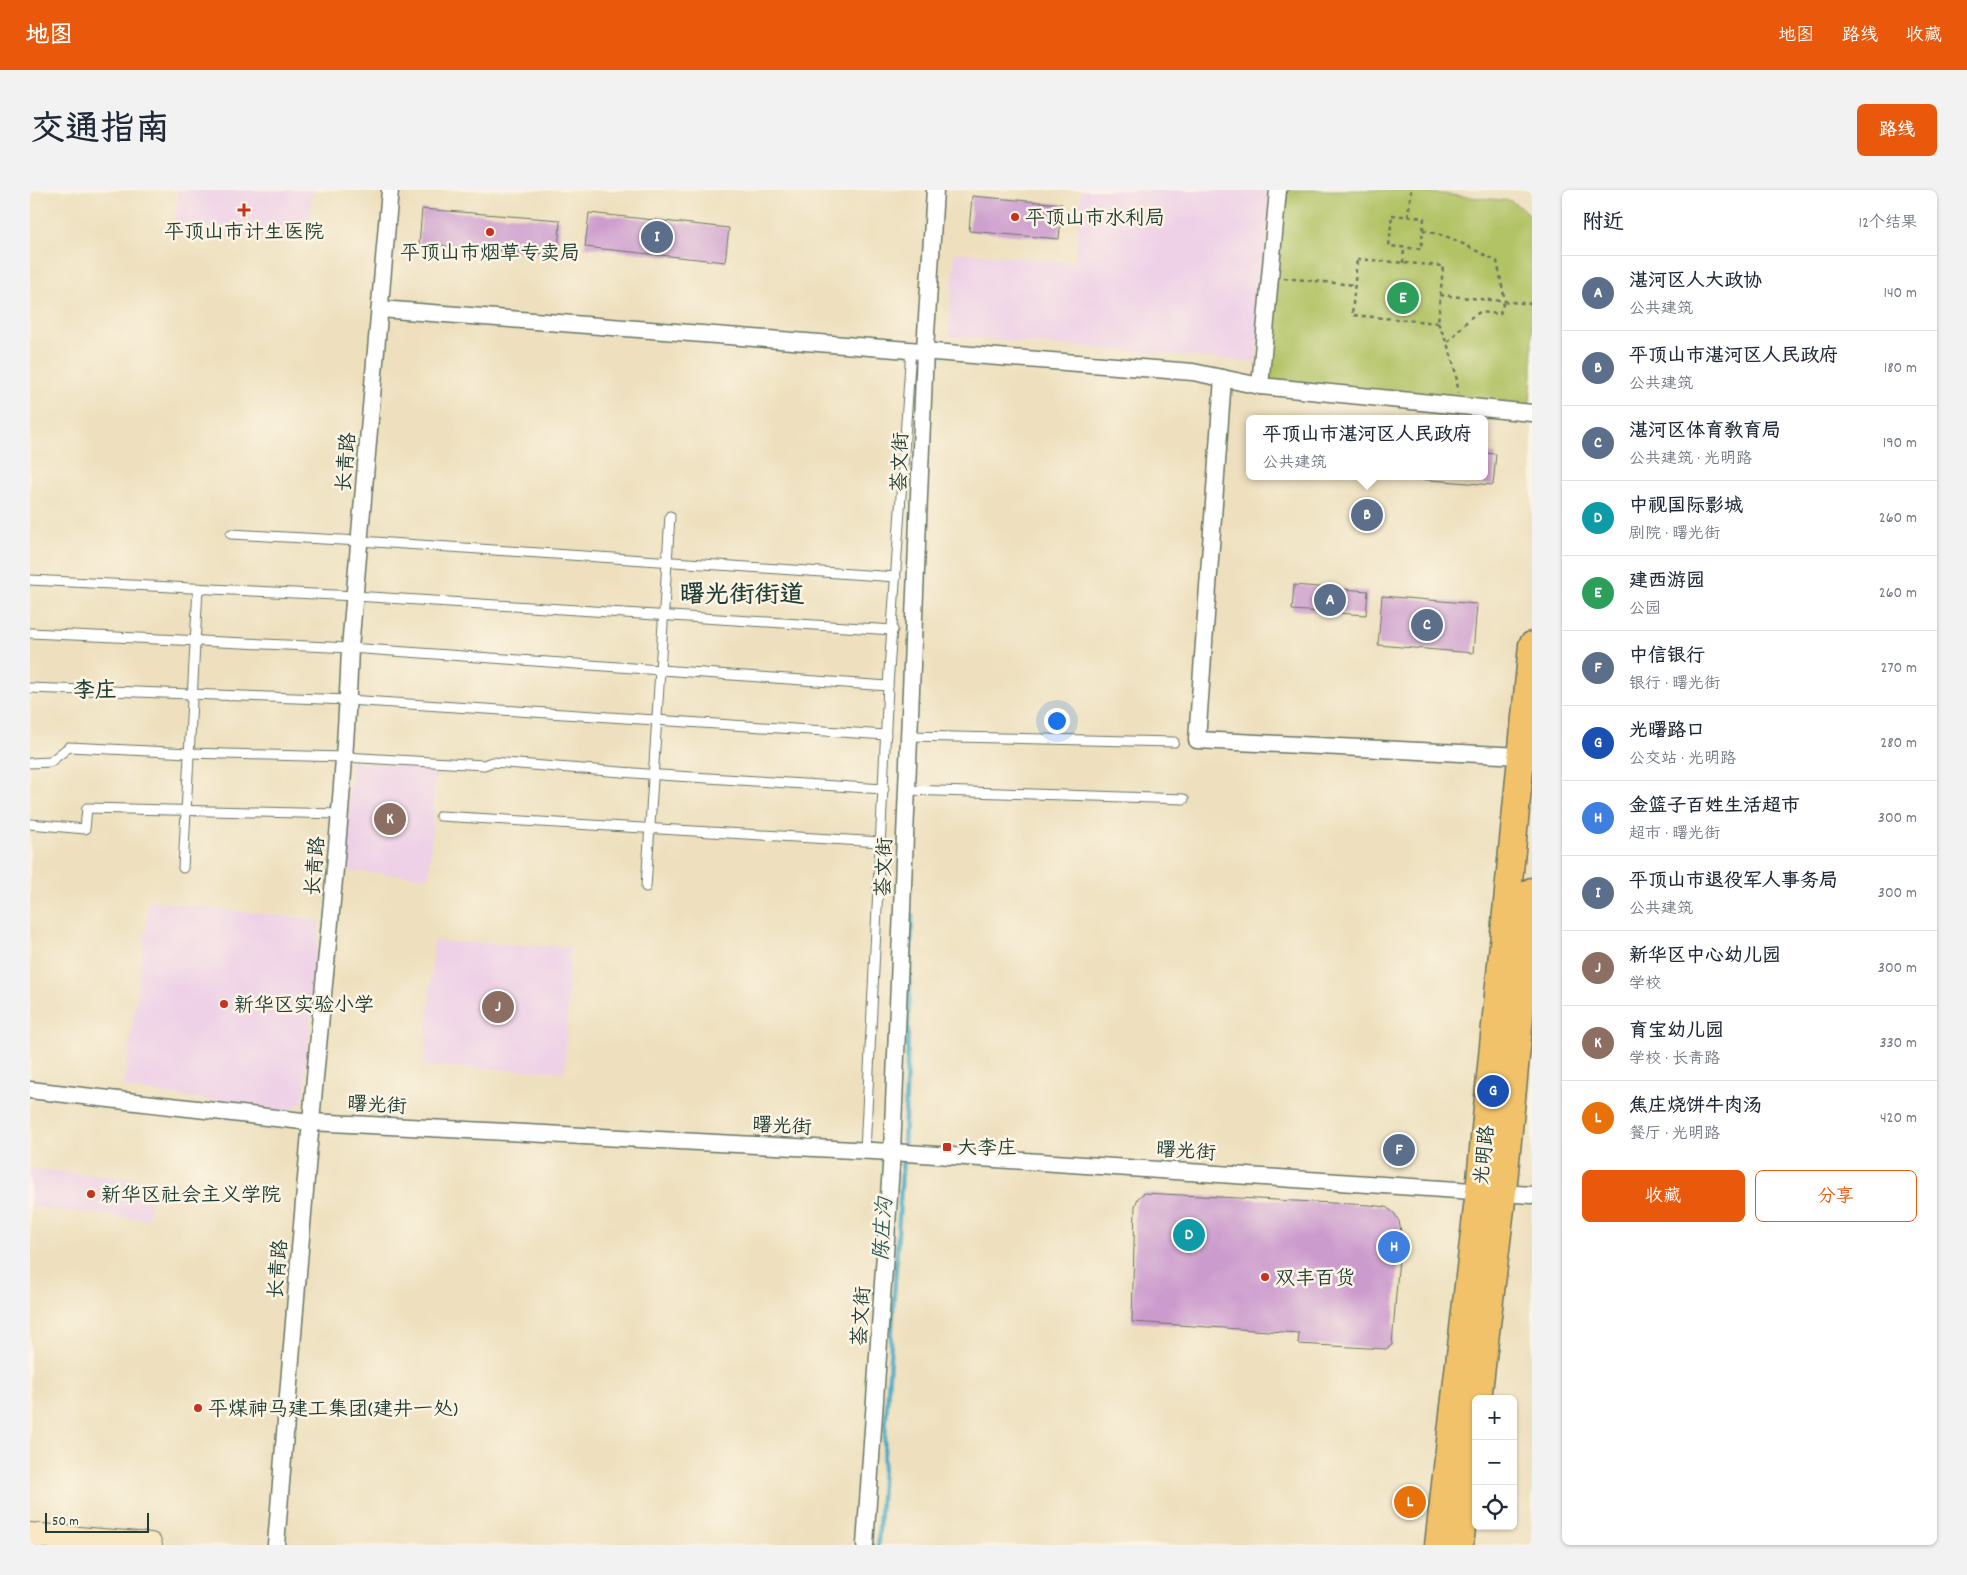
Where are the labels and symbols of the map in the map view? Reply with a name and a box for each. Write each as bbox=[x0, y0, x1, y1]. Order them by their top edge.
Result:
marker: 平顶山市计生医院 bbox=[237, 203, 251, 217]
place label: 平顶山市水利局 bbox=[1025, 206, 1165, 234]
marker: 平顶山市水利局 bbox=[1009, 211, 1021, 223]
pin: I bbox=[641, 218, 673, 256]
place label: 平顶山市计生医院 bbox=[164, 220, 324, 248]
marker: 平顶山市烟草专卖局 bbox=[484, 226, 496, 238]
place label: 平顶山市烟草专卖局 bbox=[400, 241, 580, 269]
pin: E bbox=[1387, 279, 1419, 317]
street label: 长青路 bbox=[331, 430, 365, 493]
street label: 荟文街 bbox=[887, 432, 917, 493]
pin: B bbox=[1351, 496, 1383, 534]
district label: 曙光街街道 bbox=[679, 579, 805, 615]
pin: A bbox=[1314, 581, 1346, 619]
pin: C bbox=[1411, 606, 1443, 644]
district label: 李庄 bbox=[73, 677, 117, 708]
your location bbox=[1044, 708, 1070, 734]
pin: K bbox=[374, 800, 406, 838]
street label: 长青路 bbox=[300, 834, 334, 897]
street label: 荟文街 bbox=[871, 837, 901, 898]
pin: J bbox=[482, 988, 514, 1026]
place label: 新华区实验小学 bbox=[234, 993, 374, 1021]
marker: 新华区实验小学 bbox=[218, 998, 230, 1010]
pin: G bbox=[1477, 1072, 1509, 1110]
street label: 曙光街 bbox=[346, 1091, 408, 1123]
street label: 曙光街 bbox=[751, 1112, 813, 1144]
street label: 光明路 bbox=[1469, 1123, 1503, 1187]
pin: F bbox=[1383, 1131, 1415, 1169]
place label: 大李庄 bbox=[957, 1136, 1017, 1164]
street label: 曙光街 bbox=[1155, 1137, 1217, 1169]
marker: 大李庄 bbox=[941, 1141, 953, 1153]
place label: 新华区社会主义学院 bbox=[101, 1183, 281, 1211]
marker: 新华区社会主义学院 bbox=[85, 1188, 97, 1200]
water label: 陈庄沟 bbox=[868, 1195, 902, 1262]
pin: D bbox=[1173, 1216, 1205, 1254]
pin: H bbox=[1378, 1228, 1410, 1266]
street label: 长青路 bbox=[263, 1237, 297, 1300]
place label: 双丰百货 bbox=[1275, 1266, 1355, 1294]
marker: 双丰百货 bbox=[1259, 1271, 1271, 1283]
street label: 荟文街 bbox=[847, 1285, 879, 1347]
place label: 平煤神马建工集团(建井一处) bbox=[208, 1397, 458, 1425]
marker: 平煤神马建工集团(建井一处) bbox=[192, 1402, 204, 1414]
pin: L bbox=[1394, 1483, 1426, 1521]
scale bar bbox=[45, 1510, 149, 1533]

